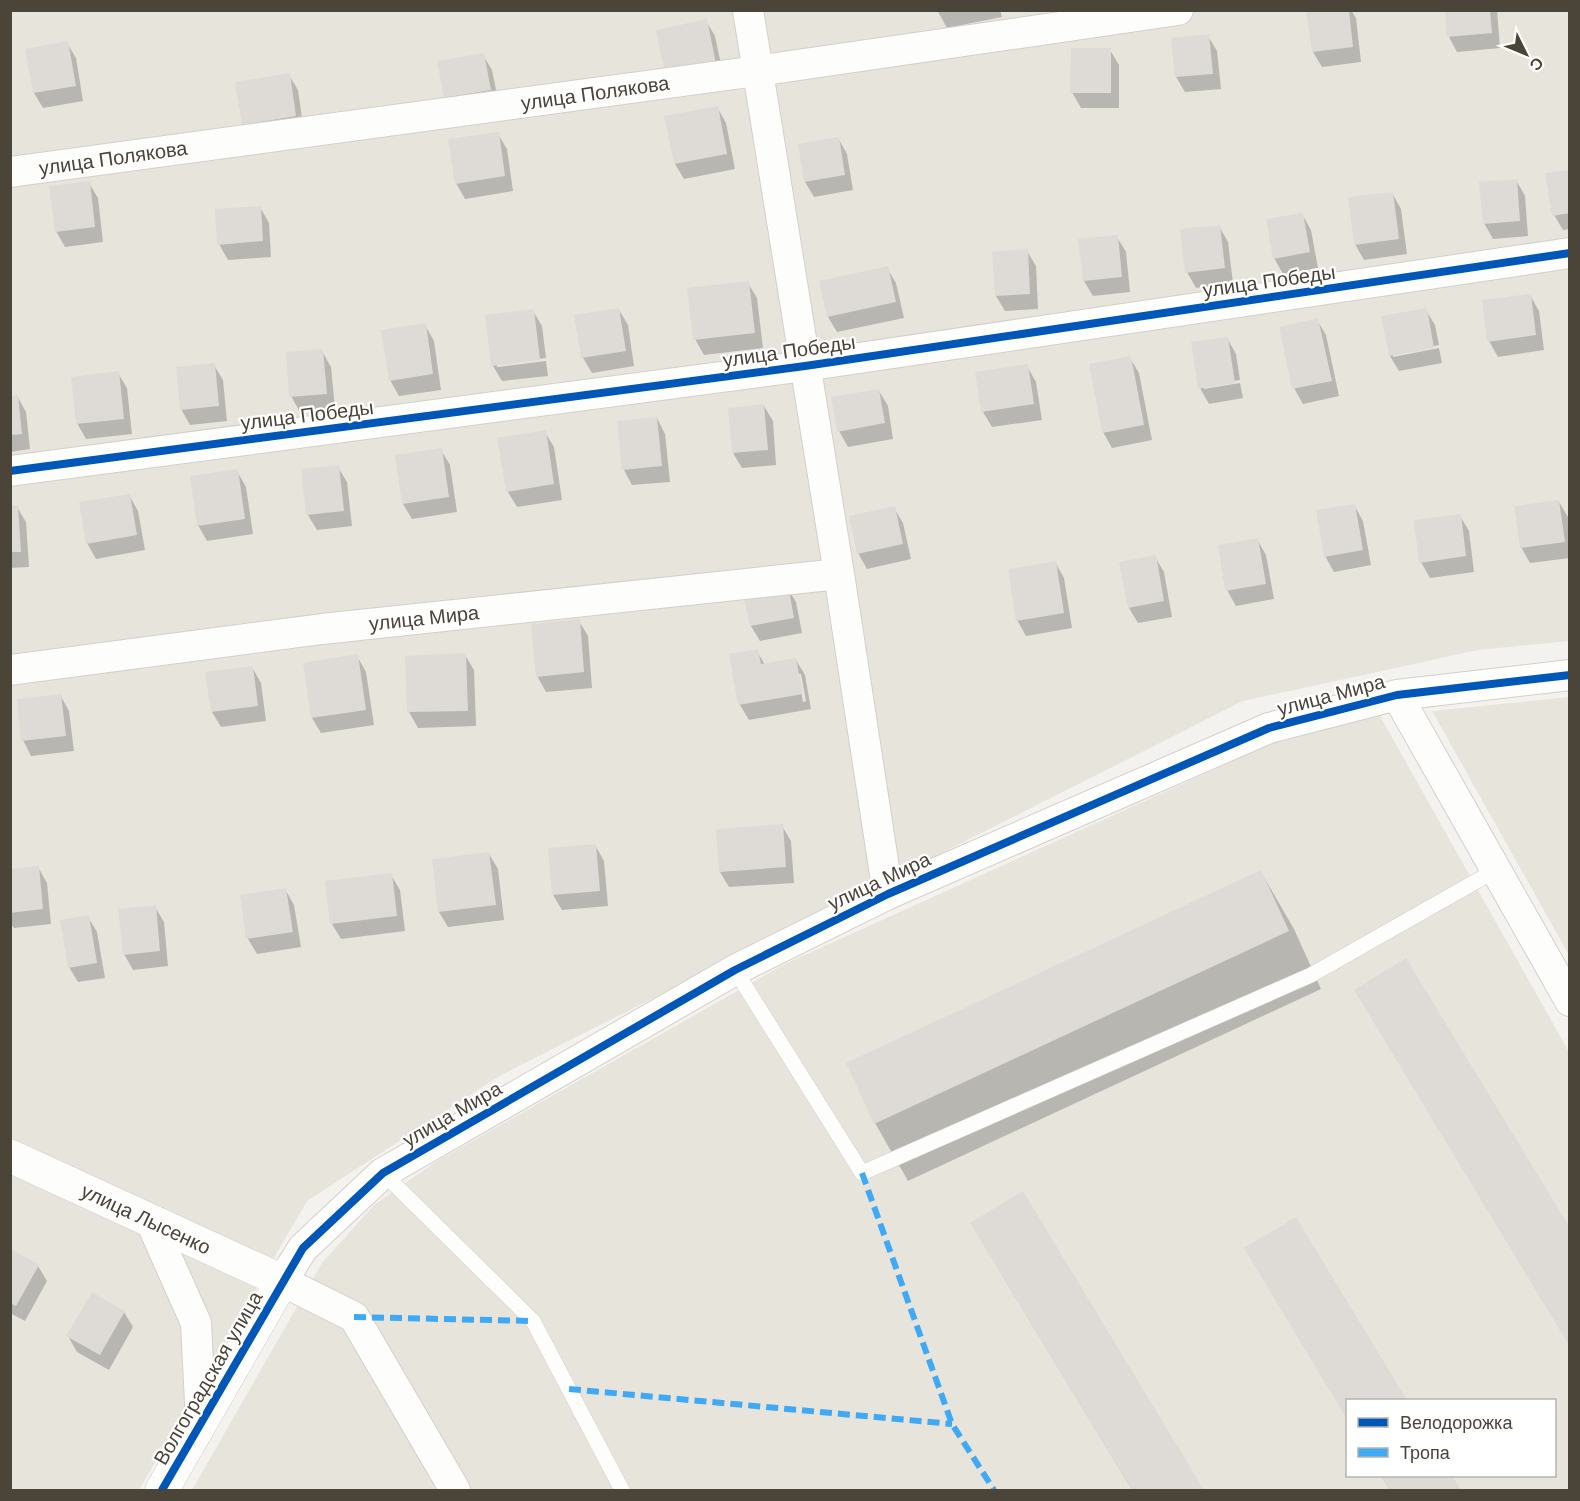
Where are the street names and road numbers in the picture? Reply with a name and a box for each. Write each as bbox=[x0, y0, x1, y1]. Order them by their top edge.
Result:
street label: улица Полякова bbox=[519, 70, 672, 116]
street label: улица Полякова bbox=[37, 135, 190, 181]
street label: улица Победы bbox=[1201, 259, 1337, 303]
street label: улица Победы bbox=[721, 329, 857, 373]
street label: улица Победы bbox=[239, 394, 375, 436]
street label: улица Мира bbox=[368, 599, 481, 637]
street label: улица Мира bbox=[1274, 668, 1389, 722]
street label: улица Мира bbox=[823, 846, 935, 916]
street label: улица Мира bbox=[398, 1075, 507, 1153]
street label: улица Лысенко bbox=[77, 1178, 215, 1260]
street label: Волгоградская улица bbox=[148, 1286, 269, 1470]

